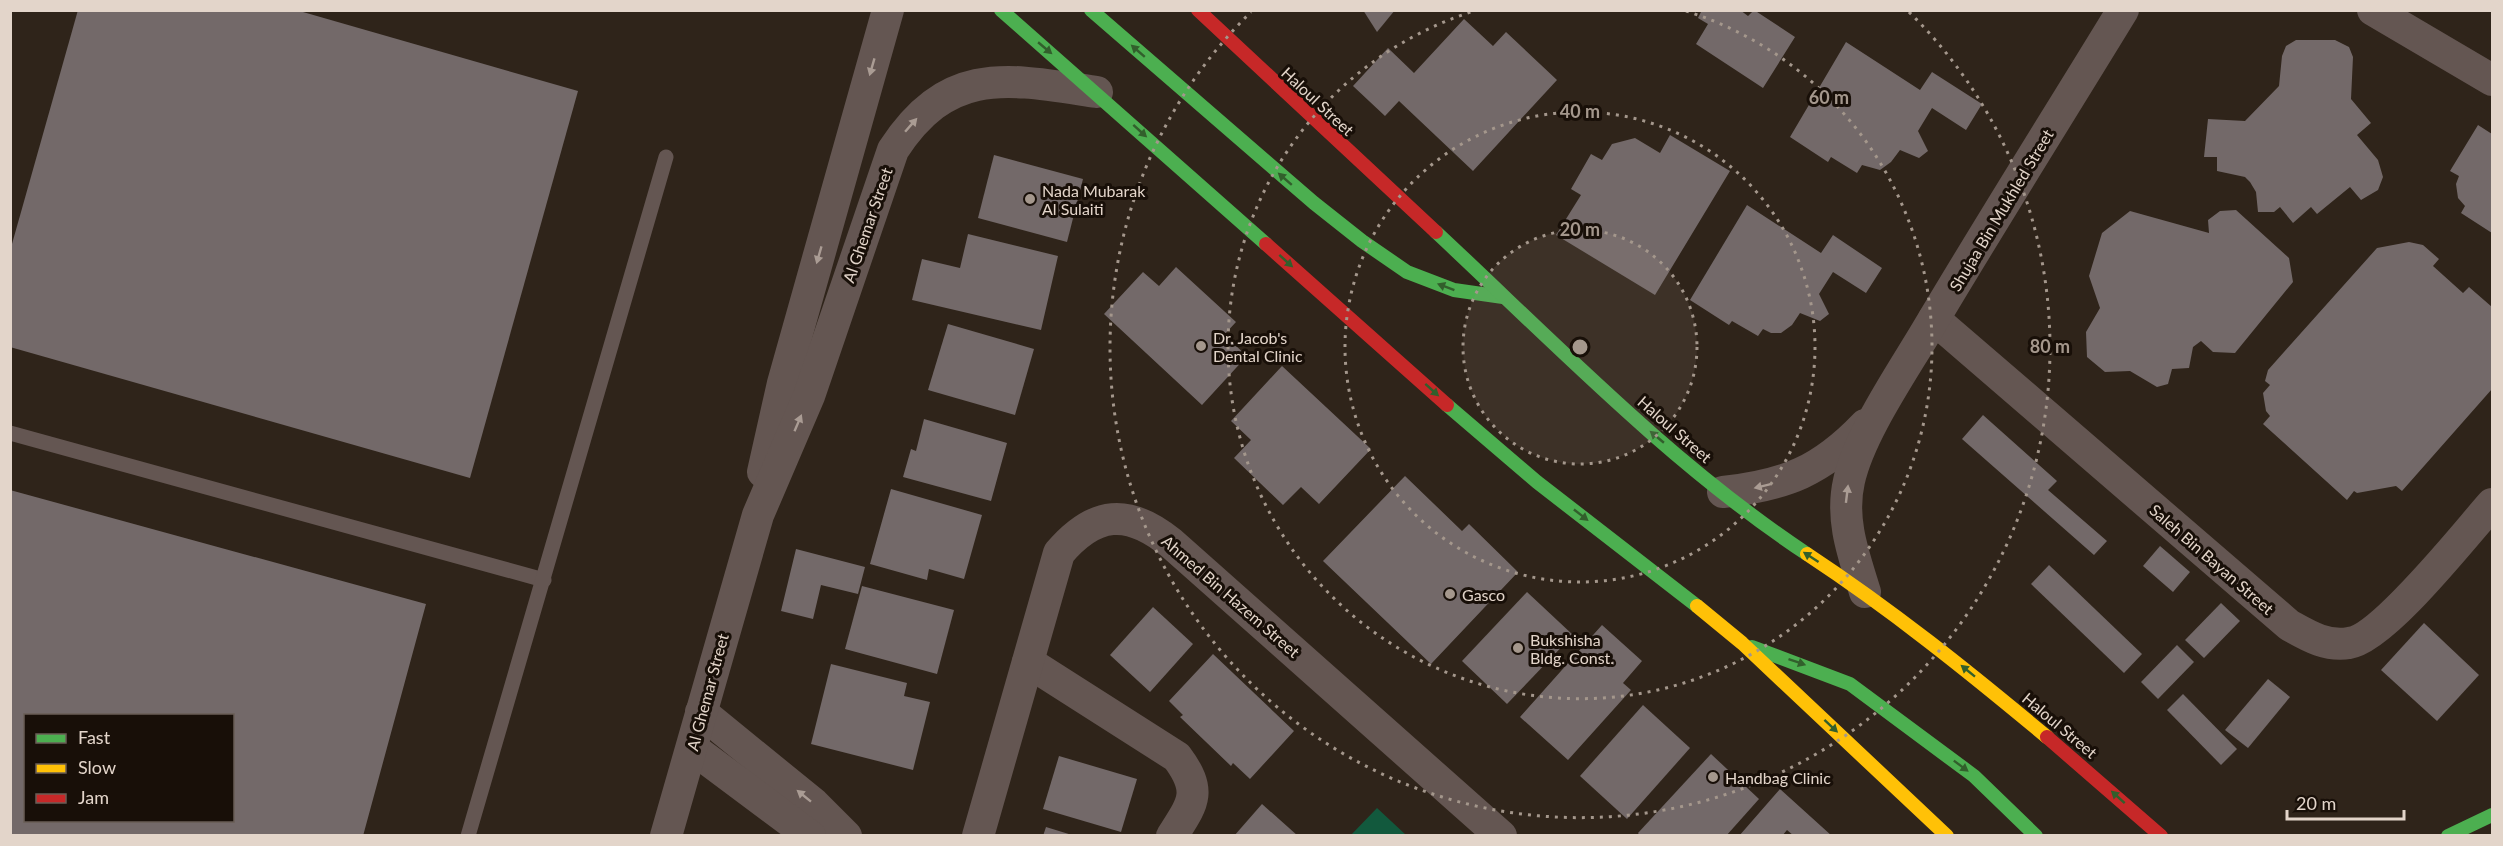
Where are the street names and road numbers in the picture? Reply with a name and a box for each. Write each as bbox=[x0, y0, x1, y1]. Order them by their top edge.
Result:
street label: Haloul Street bbox=[1278, 63, 1358, 139]
street label: Shujaa Bin Mukhled Street bbox=[1945, 125, 2057, 294]
street label: Al Ghemar Street bbox=[838, 165, 896, 285]
street label: Haloul Street bbox=[1634, 392, 1716, 466]
street label: Saleh Bin Bayan Street bbox=[2146, 500, 2278, 618]
street label: Ahmed Bin Hazem Street bbox=[1158, 531, 1304, 661]
street label: Al Ghemar Street bbox=[682, 631, 732, 753]
street label: Haloul Street bbox=[2019, 688, 2101, 762]

